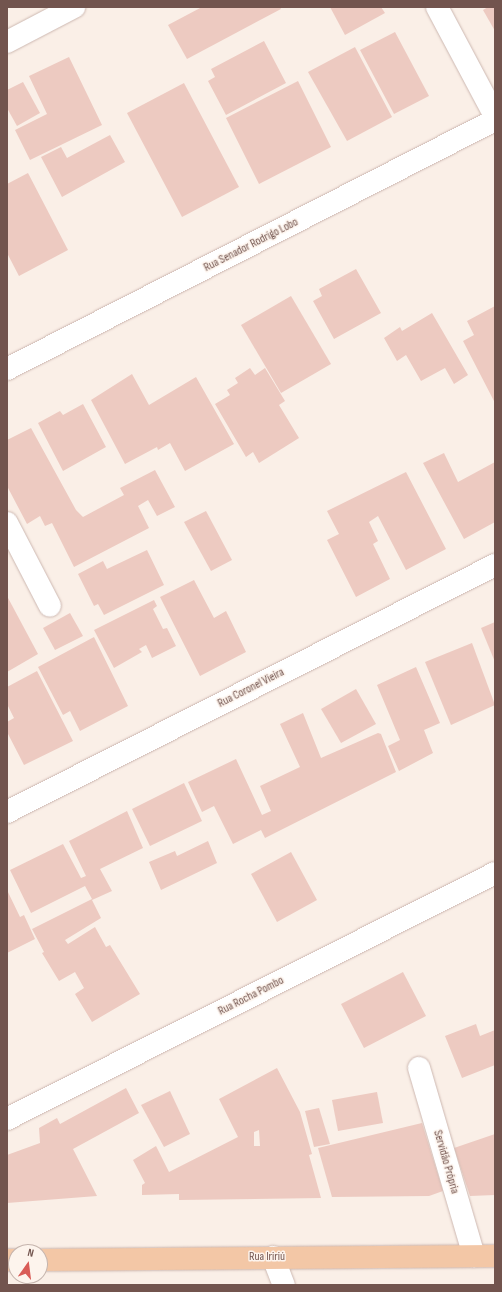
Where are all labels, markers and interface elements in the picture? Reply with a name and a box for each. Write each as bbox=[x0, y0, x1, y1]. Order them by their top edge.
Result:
street label: Rua Senador Rodrigo Lobo bbox=[201, 215, 301, 275]
street label: Rua Coronel Vieira bbox=[215, 665, 287, 711]
street label: Rua Rocha Pombo bbox=[216, 973, 286, 1019]
street label: Servidão Própria bbox=[430, 1129, 462, 1195]
north arrow bbox=[8, 1244, 48, 1284]
text: N bbox=[26, 1246, 35, 1260]
street label: Rua Iririú bbox=[249, 1250, 285, 1264]

